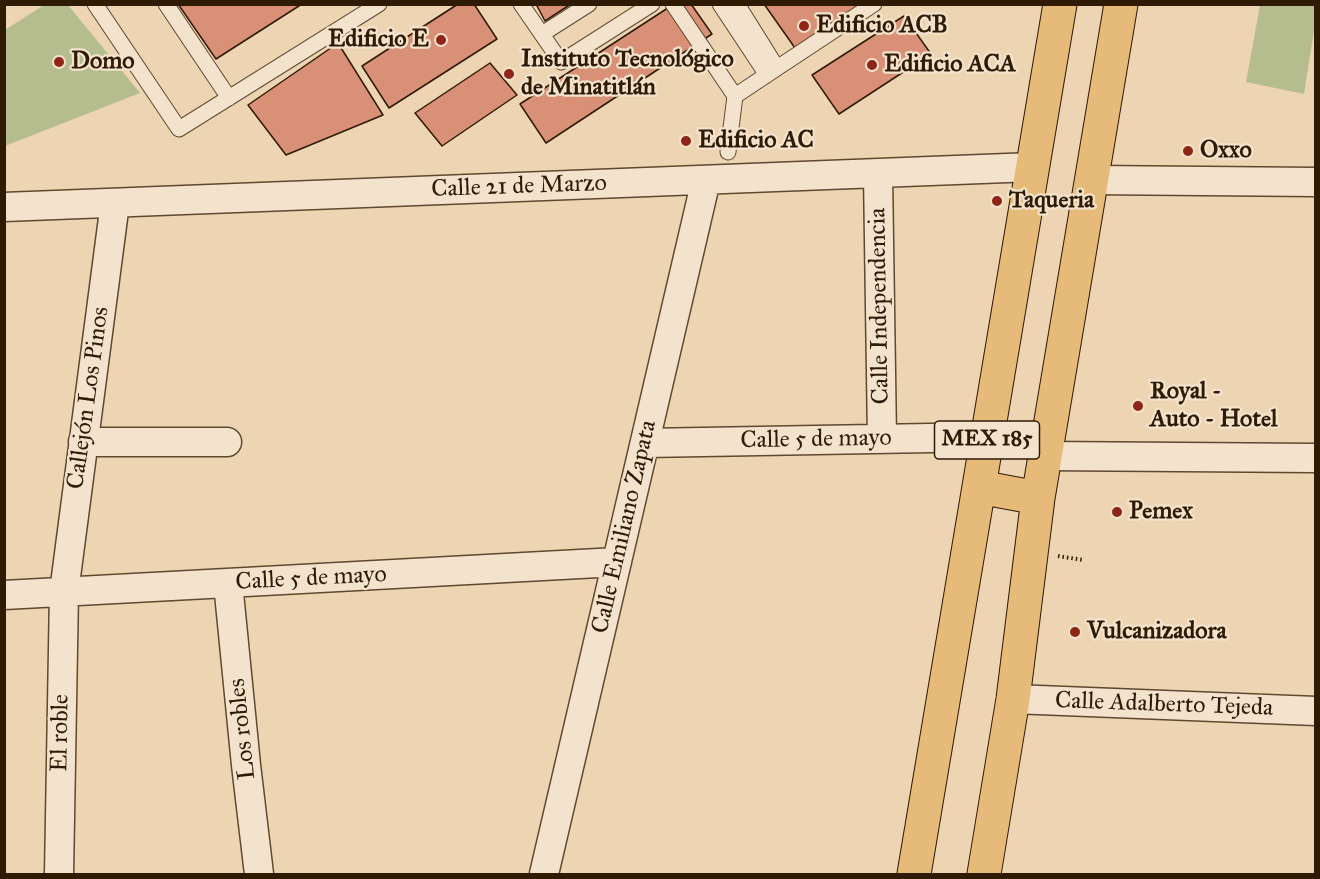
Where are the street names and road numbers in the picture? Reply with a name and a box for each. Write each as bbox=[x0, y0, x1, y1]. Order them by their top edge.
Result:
street label: Calle 21 de Marzo bbox=[431, 170, 607, 204]
street label: Calle Independencia bbox=[864, 207, 896, 405]
street label: Callejón Los Pinos bbox=[62, 305, 116, 491]
street label: Calle Emiliano Zapata bbox=[586, 418, 664, 636]
road number: MEX 185 bbox=[934, 421, 1040, 459]
street label: Calle 5 de mayo bbox=[740, 424, 892, 456]
street label: Calle 5 de mayo bbox=[235, 561, 387, 597]
street label: Los robles bbox=[223, 677, 263, 781]
street label: Calle Adalberto Tejeda bbox=[1054, 687, 1274, 723]
street label: El roble bbox=[46, 694, 76, 772]

